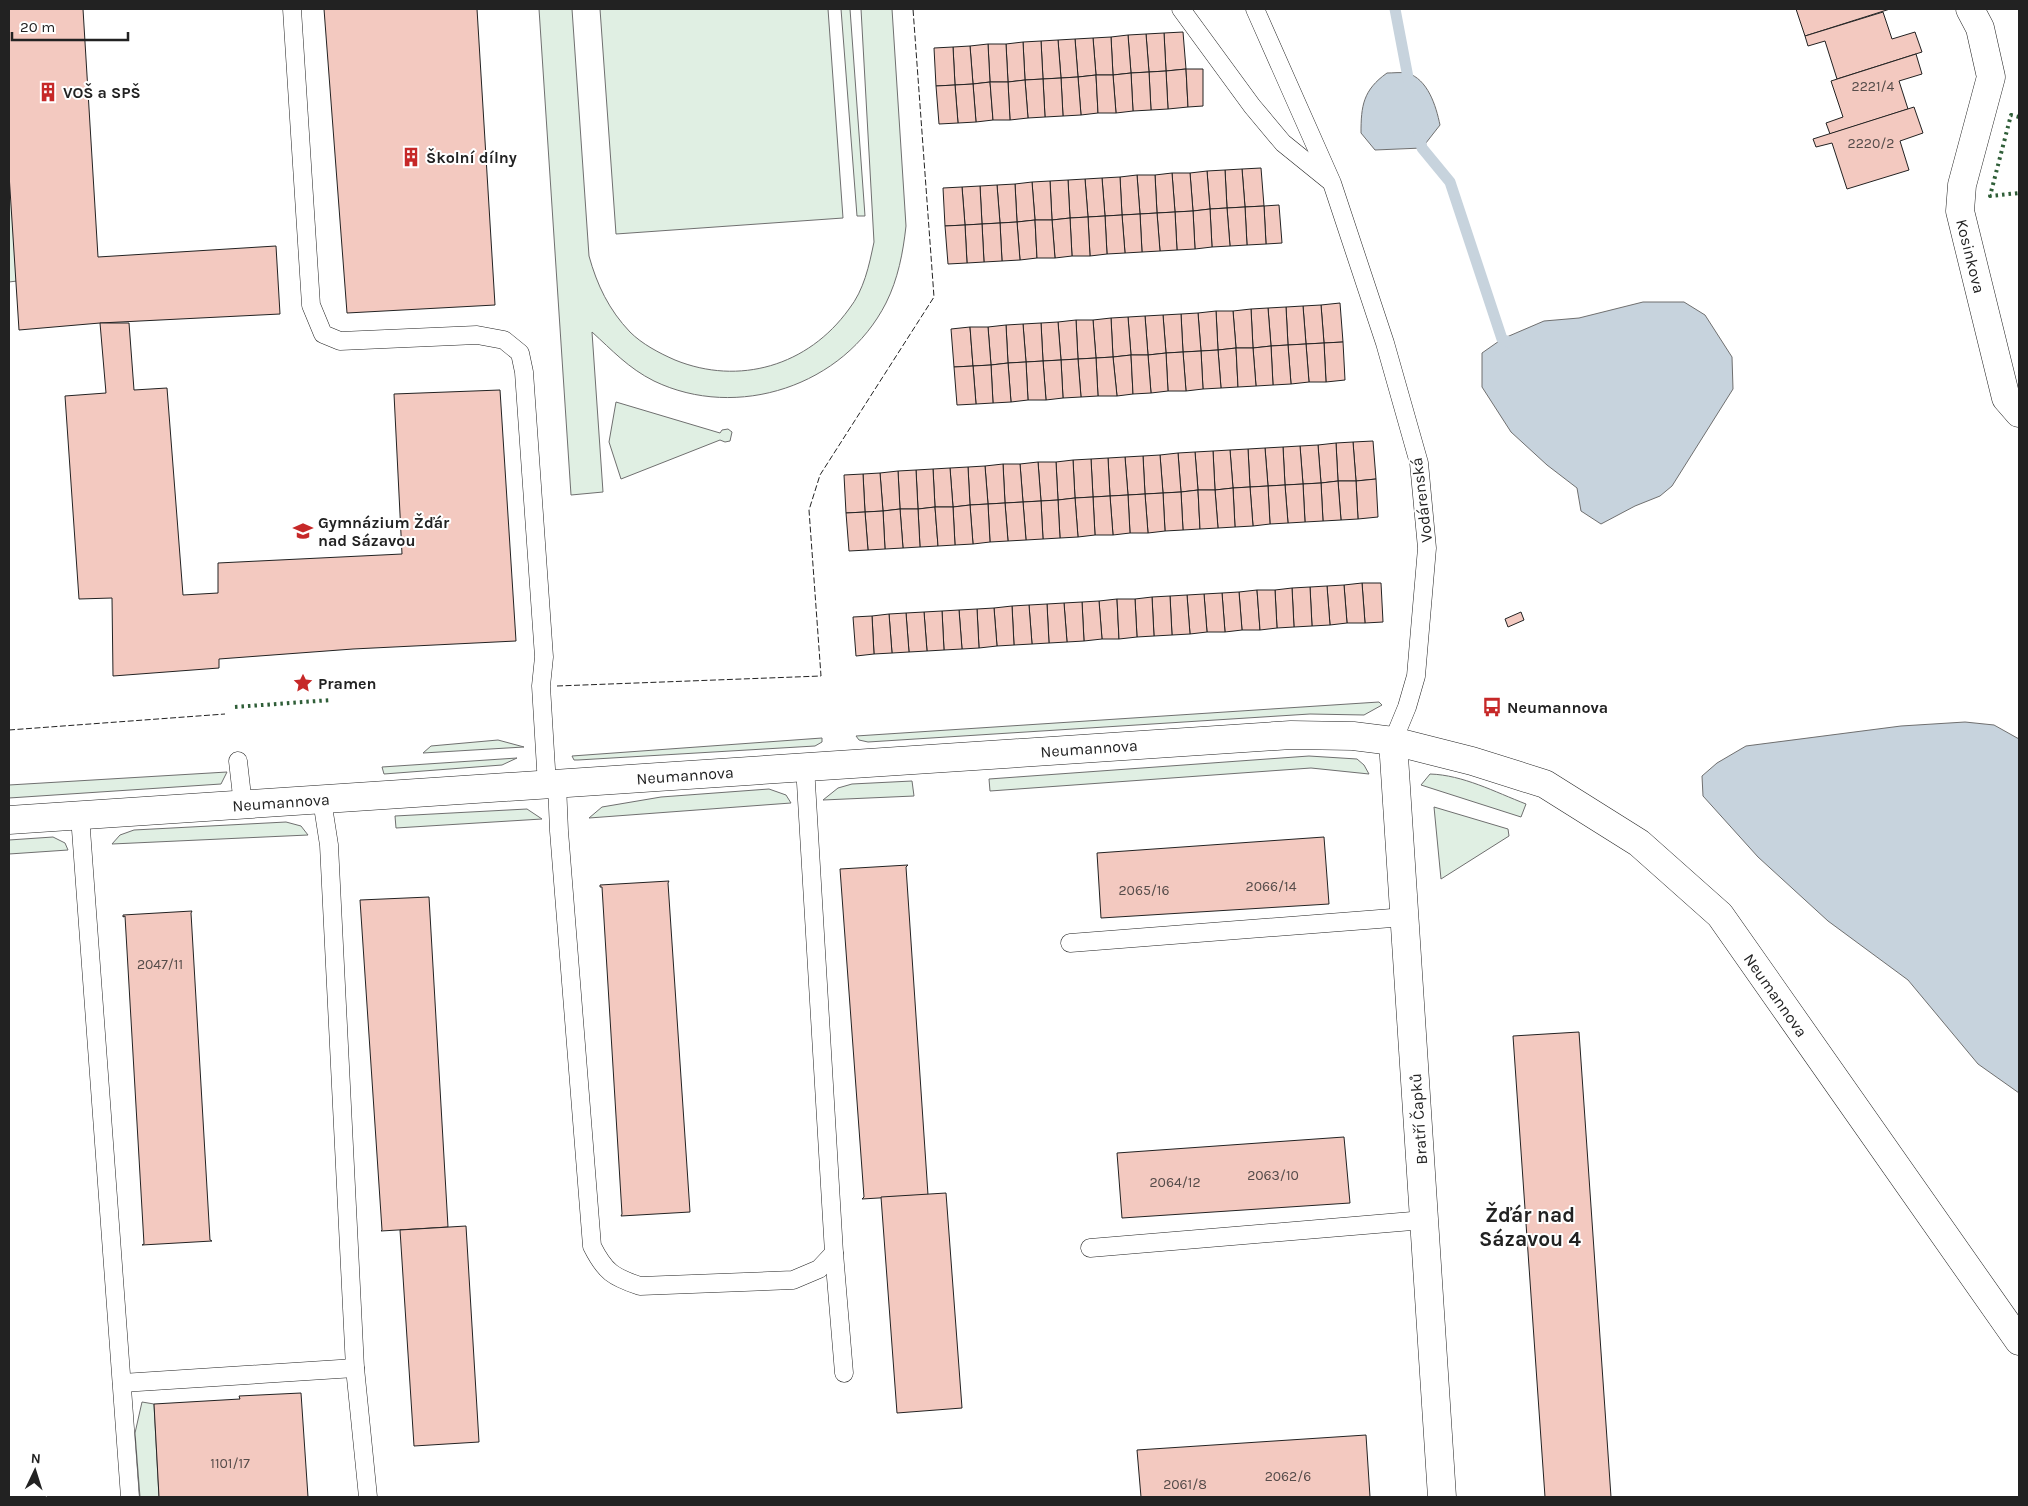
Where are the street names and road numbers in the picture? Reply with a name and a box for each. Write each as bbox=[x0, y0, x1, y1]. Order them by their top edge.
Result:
street label: Kosinkova bbox=[1952, 217, 1989, 295]
street label: Vodárenská bbox=[1407, 456, 1436, 543]
street label: Neumannova bbox=[1040, 736, 1138, 761]
street label: Neumannova bbox=[636, 763, 734, 788]
street label: Neumannova bbox=[232, 790, 330, 815]
street label: Neumannova bbox=[1740, 950, 1811, 1041]
street label: Bratří Čapků bbox=[1406, 1073, 1431, 1165]

